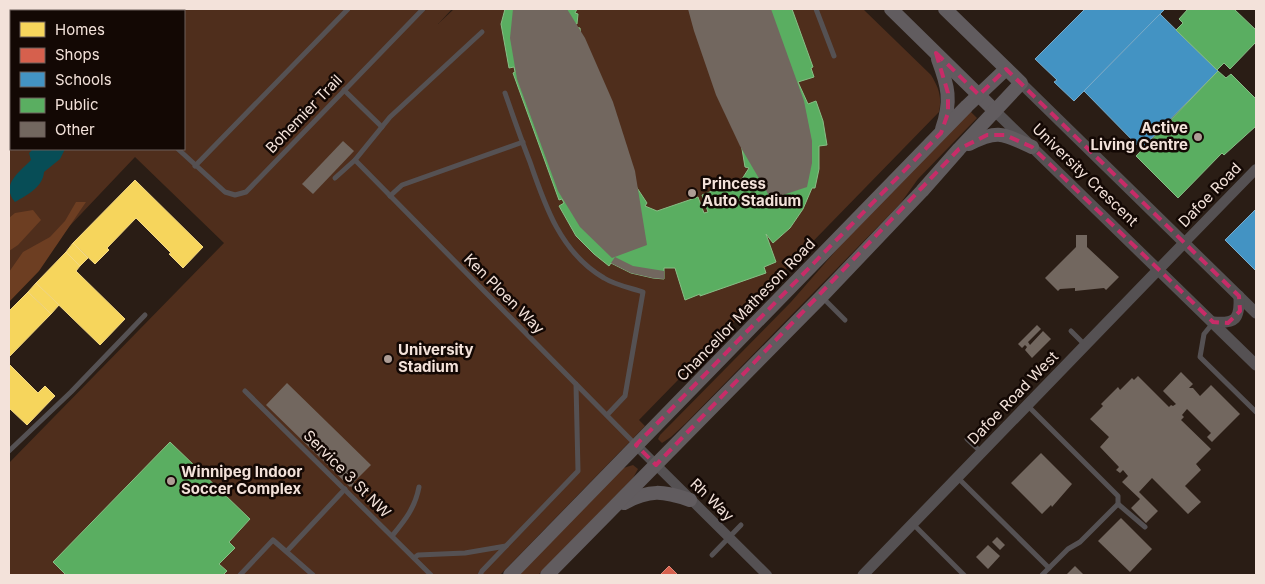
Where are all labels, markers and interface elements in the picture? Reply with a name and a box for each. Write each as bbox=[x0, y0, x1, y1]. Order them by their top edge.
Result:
legend bbox=[10, 10, 185, 150]
text: Homes bbox=[55, 20, 105, 39]
text: Shops bbox=[55, 45, 100, 64]
text: Schools bbox=[55, 70, 112, 89]
street label: Bohemier Trail bbox=[261, 70, 346, 157]
text: Public bbox=[55, 95, 98, 114]
place label: Active Living Centre bbox=[1090, 118, 1188, 154]
street label: University Crescent bbox=[1029, 119, 1142, 230]
text: Other bbox=[55, 120, 95, 139]
marker: Active Living Centre bbox=[1192, 131, 1204, 143]
street label: Dafoe Road bbox=[1174, 158, 1245, 231]
place label: Princess Auto Stadium bbox=[702, 174, 801, 210]
marker: Princess Auto Stadium bbox=[686, 187, 698, 199]
street label: Chancellor Matheson Road bbox=[672, 234, 819, 385]
street label: Ken Ploen Way bbox=[460, 249, 549, 338]
place label: University Stadium bbox=[398, 340, 473, 376]
street label: Dafoe Road West bbox=[963, 347, 1062, 448]
marker: University Stadium bbox=[382, 353, 394, 365]
street label: Service 3 St NW bbox=[300, 426, 395, 522]
place label: Winnipeg Indoor Soccer Complex bbox=[181, 462, 302, 498]
street label: Rh Way bbox=[687, 474, 739, 525]
marker: Winnipeg Indoor Soccer Complex bbox=[165, 475, 177, 487]

